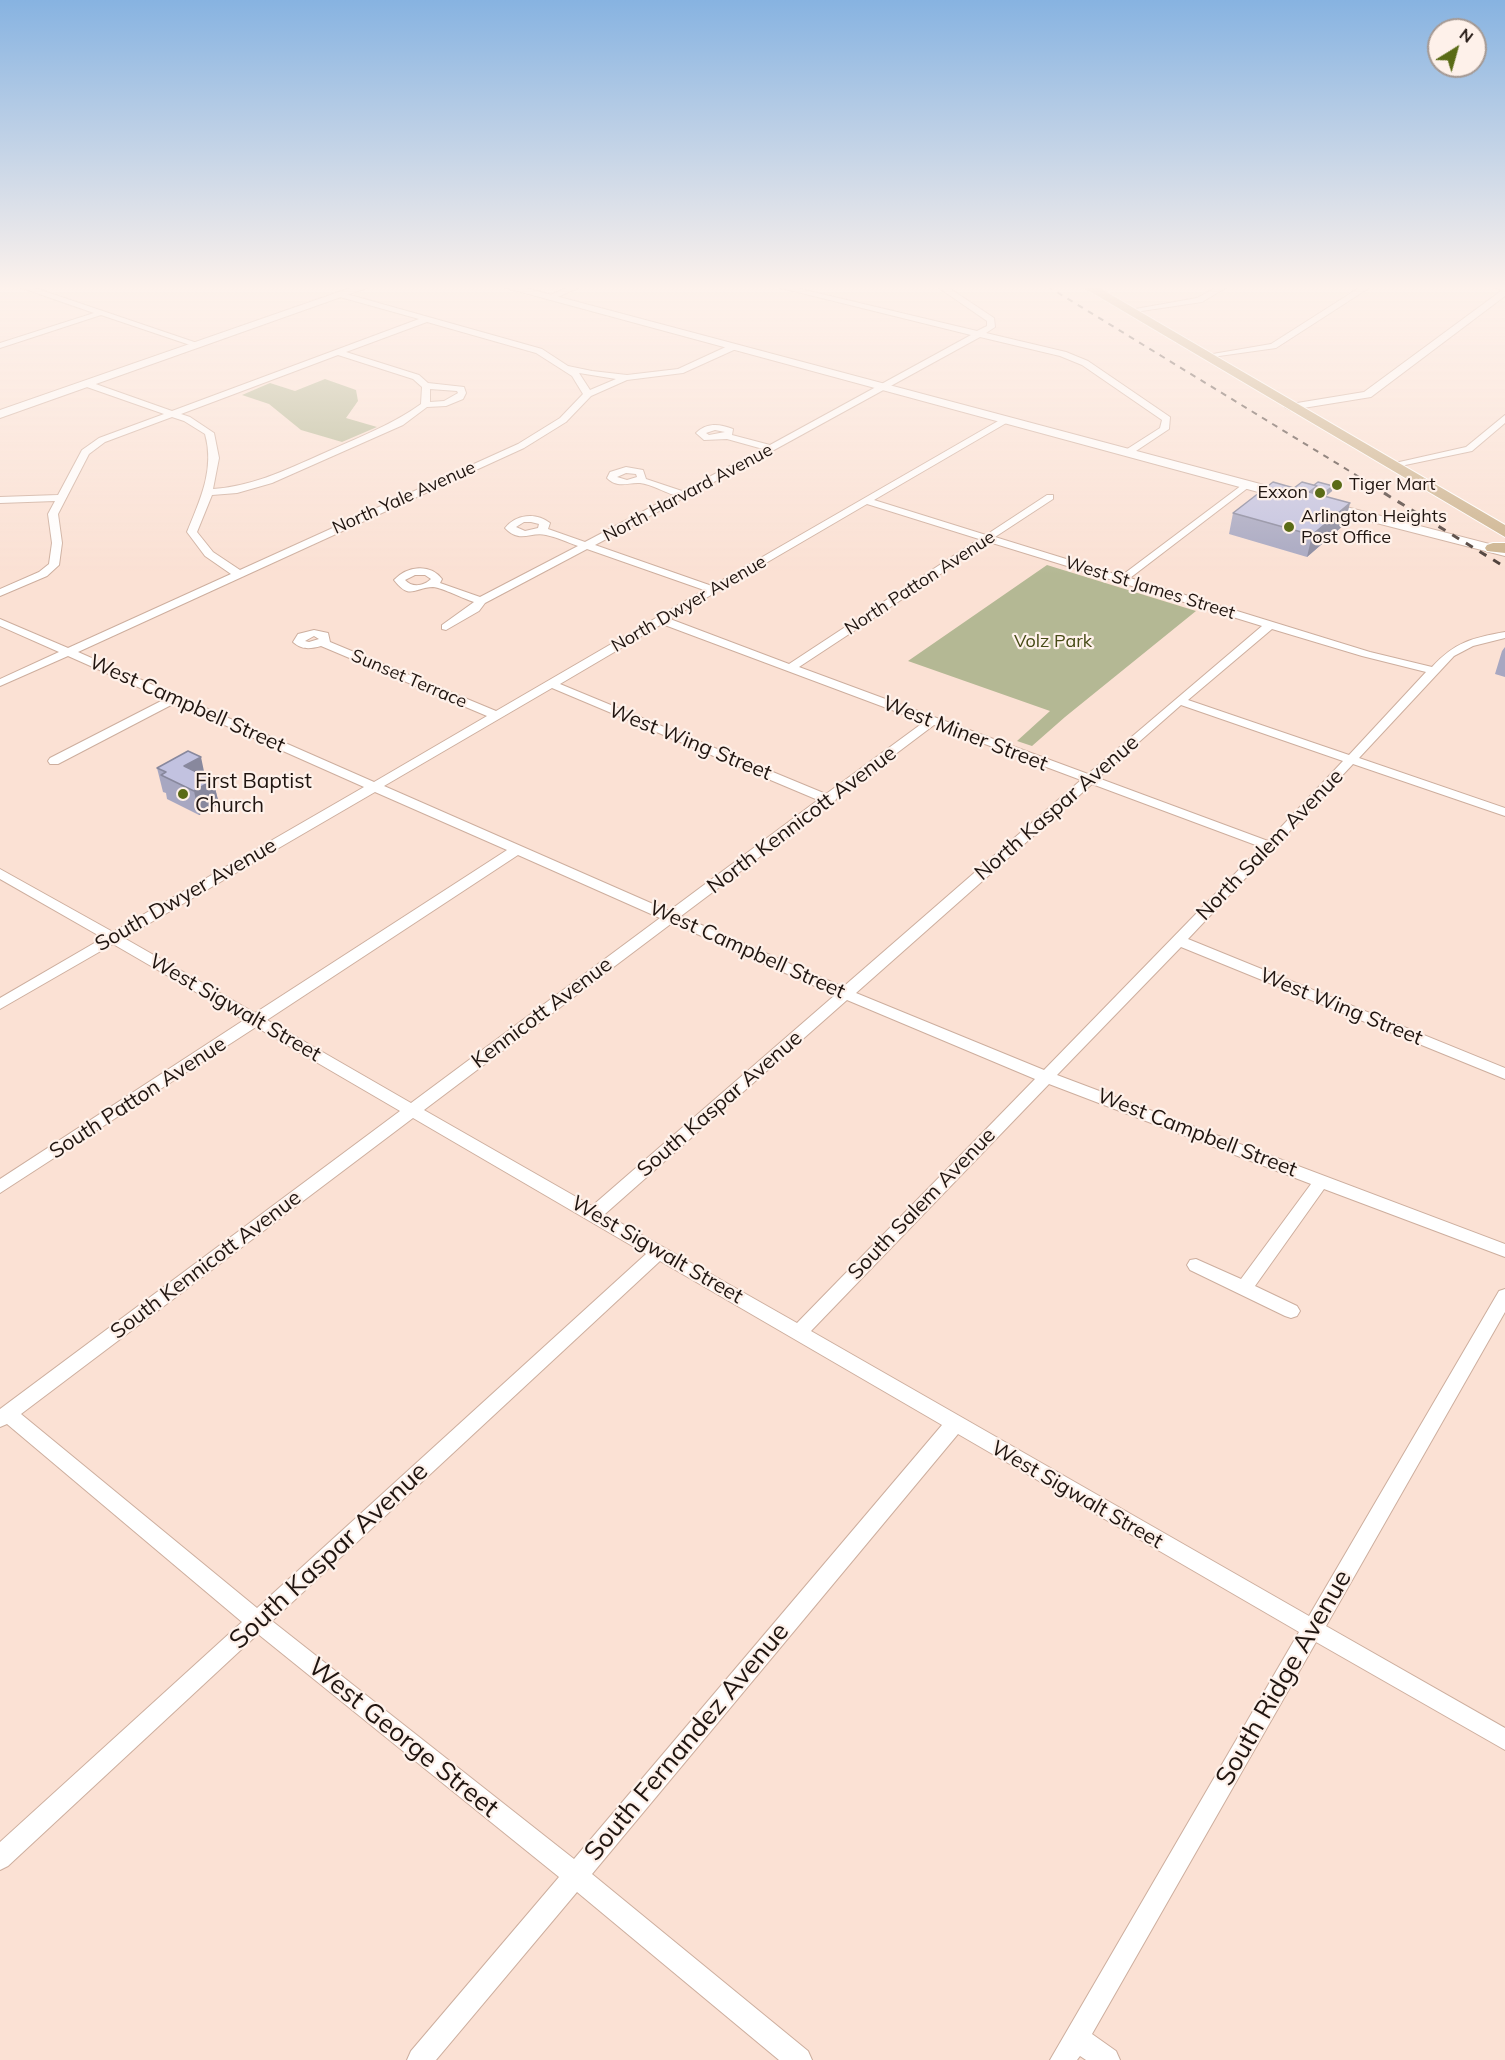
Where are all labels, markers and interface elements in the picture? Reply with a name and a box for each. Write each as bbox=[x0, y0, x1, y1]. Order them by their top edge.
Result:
north arrow bbox=[1427, 18, 1487, 78]
text: N bbox=[1456, 24, 1477, 47]
street label: North Harvard Avenue bbox=[600, 439, 776, 547]
street label: North Yale Avenue bbox=[329, 457, 479, 539]
place label: Tiger Mart bbox=[1349, 474, 1436, 496]
marker: Tiger Mart bbox=[1330, 478, 1344, 492]
place label: Exxon bbox=[1258, 482, 1308, 504]
marker: Exxon bbox=[1313, 486, 1327, 500]
place label: Arlington Heights Post Office bbox=[1301, 506, 1447, 548]
marker: Arlington Heights Post Office bbox=[1282, 520, 1296, 534]
street label: North Patton Avenue bbox=[841, 526, 999, 640]
street label: North Dwyer Avenue bbox=[608, 551, 770, 657]
street label: West St James Street bbox=[1062, 552, 1238, 624]
park label: Volz Park bbox=[1014, 631, 1092, 653]
street label: Sunset Terrace bbox=[348, 645, 470, 713]
street label: West Campbell Street bbox=[85, 649, 289, 759]
street label: West Miner Street bbox=[879, 691, 1051, 777]
street label: West Wing Street bbox=[605, 698, 775, 786]
street label: North Kaspar Avenue bbox=[970, 730, 1144, 886]
street label: North Kennicott Avenue bbox=[702, 741, 902, 899]
street label: North Salem Avenue bbox=[1191, 764, 1349, 926]
place label: First Baptist Church bbox=[195, 769, 312, 819]
marker: First Baptist Church bbox=[176, 787, 190, 801]
street label: South Dwyer Avenue bbox=[91, 833, 281, 957]
street label: West Campbell Street bbox=[645, 895, 849, 1005]
street label: West Sigwalt Street bbox=[145, 949, 325, 1067]
street label: Kennicott Avenue bbox=[467, 952, 617, 1074]
street label: West Wing Street bbox=[1256, 963, 1426, 1051]
street label: South Kaspar Avenue bbox=[632, 1026, 808, 1182]
street label: South Patton Avenue bbox=[45, 1032, 231, 1164]
street label: West Campbell Street bbox=[1094, 1083, 1300, 1183]
street label: South Salem Avenue bbox=[843, 1123, 1001, 1285]
street label: South Kennicott Avenue bbox=[106, 1185, 306, 1345]
street label: West Sigwalt Street bbox=[567, 1191, 747, 1309]
street label: West Sigwalt Street bbox=[987, 1436, 1167, 1554]
street label: South Kaspar Avenue bbox=[223, 1456, 435, 1656]
street label: South Ridge Avenue bbox=[1209, 1564, 1359, 1792]
street label: South Fernandez Avenue bbox=[578, 1617, 796, 1867]
street label: West George Street bbox=[301, 1652, 505, 1824]

